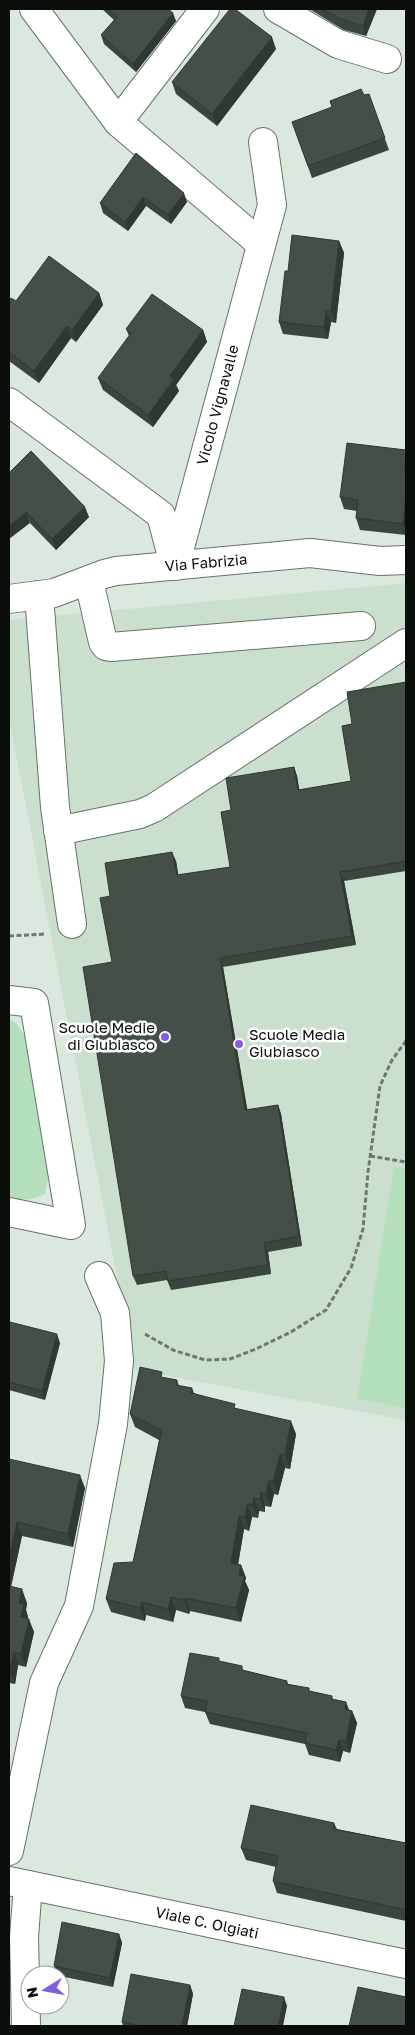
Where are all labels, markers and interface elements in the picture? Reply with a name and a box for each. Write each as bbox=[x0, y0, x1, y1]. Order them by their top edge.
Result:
street label: Vicolo Vignavalle bbox=[192, 342, 242, 467]
street label: Via Fabrizia bbox=[164, 549, 248, 575]
place label: Scuole Medie di Giubiasco bbox=[59, 1018, 155, 1053]
place label: Scuole Media Giubiasco bbox=[249, 1025, 345, 1060]
marker: Scuole Medie di Giubiasco bbox=[159, 1031, 171, 1043]
marker: Scuole Media Giubiasco bbox=[233, 1038, 245, 1050]
street label: Viale C. Olgiati bbox=[154, 1902, 261, 1942]
north arrow bbox=[20, 1965, 70, 2015]
text: N bbox=[22, 1986, 41, 1999]

